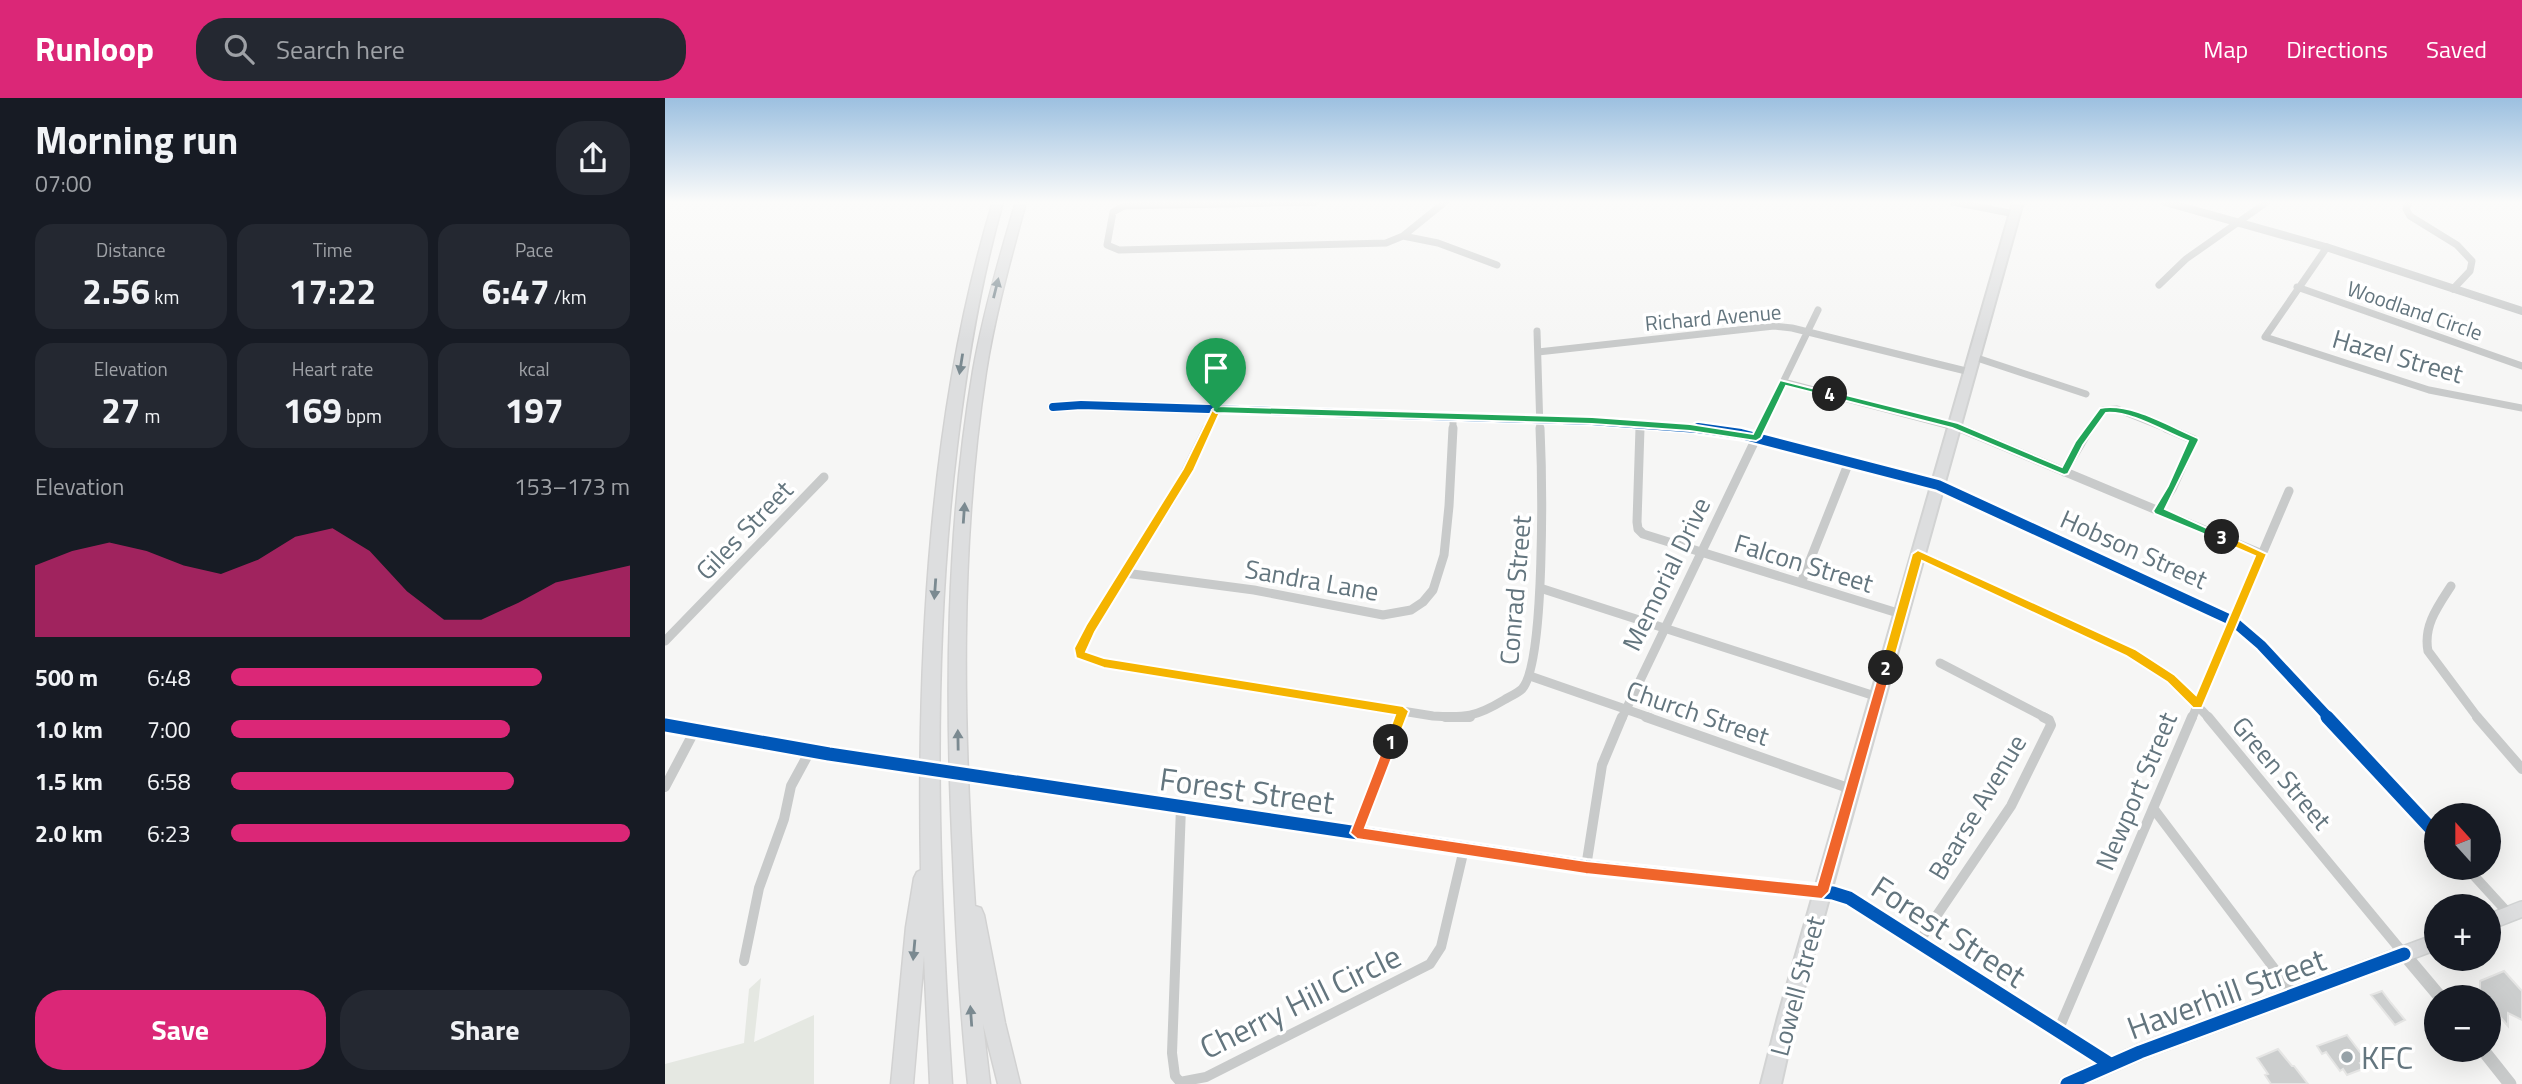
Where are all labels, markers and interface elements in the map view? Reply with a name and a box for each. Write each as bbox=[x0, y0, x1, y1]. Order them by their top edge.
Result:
search box bbox=[196, 18, 686, 81]
text: Runloop bbox=[35, 24, 154, 74]
icon: search bbox=[220, 30, 258, 68]
text: Search here bbox=[276, 30, 405, 69]
text: Map bbox=[2203, 31, 2248, 67]
text: Directions bbox=[2286, 31, 2388, 67]
text: Saved bbox=[2426, 31, 2487, 67]
text: Morning run bbox=[35, 111, 238, 169]
button: share bbox=[556, 121, 630, 195]
text: 07:00 bbox=[35, 166, 92, 201]
text: Distance bbox=[96, 235, 166, 264]
text: Time bbox=[313, 235, 352, 264]
text: Pace bbox=[515, 235, 553, 264]
text: 2.56 bbox=[82, 264, 150, 318]
text: 17:22 bbox=[289, 264, 376, 318]
text: 6:47 bbox=[482, 264, 550, 318]
street label: Woodland Circle bbox=[2343, 272, 2487, 348]
one-way arrow bbox=[991, 277, 1002, 299]
text: km bbox=[150, 282, 179, 311]
text: /km bbox=[550, 282, 587, 311]
street label: Richard Avenue bbox=[1643, 295, 1783, 339]
street label: Hazel Street bbox=[2328, 319, 2468, 393]
pin bbox=[1186, 338, 1246, 410]
icon: arrive bbox=[1197, 349, 1235, 387]
one-way arrow bbox=[955, 353, 966, 375]
text: Elevation bbox=[94, 354, 168, 383]
text: Heart rate bbox=[292, 354, 373, 383]
text: kcal bbox=[519, 354, 550, 383]
pin: 4 bbox=[1813, 376, 1847, 412]
text: 4 bbox=[1824, 379, 1835, 408]
text: 27 bbox=[101, 383, 140, 437]
text: 169 bbox=[283, 383, 342, 437]
text: 197 bbox=[505, 383, 564, 437]
text: m bbox=[140, 401, 160, 430]
text: bpm bbox=[342, 401, 382, 430]
text: Elevation bbox=[35, 469, 124, 504]
text: 153–173 m bbox=[514, 469, 630, 504]
street label: Giles Street bbox=[686, 471, 802, 589]
street label: Memorial Drive bbox=[1612, 491, 1720, 657]
street label: Hobson Street bbox=[2054, 499, 2214, 599]
one-way arrow bbox=[959, 501, 970, 523]
street label: Conrad Street bbox=[1489, 514, 1541, 666]
pin: 3 bbox=[2205, 520, 2239, 555]
text: 3 bbox=[2216, 522, 2227, 551]
street label: Falcon Street bbox=[1730, 523, 1878, 603]
street label: Sandra Lane bbox=[1242, 549, 1382, 611]
one-way arrow bbox=[930, 579, 941, 601]
pin: 2 bbox=[1869, 650, 1903, 686]
text: 2 bbox=[1880, 653, 1891, 682]
text: 500 m bbox=[35, 660, 98, 695]
text: 6:48 bbox=[147, 660, 191, 695]
street label: Church Street bbox=[1621, 670, 1775, 756]
street label: Newport Street bbox=[2085, 706, 2187, 876]
street label: Green Street bbox=[2223, 708, 2341, 838]
text: 1.0 km bbox=[35, 712, 103, 747]
text: 7:00 bbox=[147, 712, 191, 747]
pin: 1 bbox=[1373, 724, 1409, 760]
text: 1 bbox=[1385, 727, 1396, 756]
street label: Bearse Avenue bbox=[1918, 727, 2036, 887]
one-way arrow bbox=[952, 729, 964, 751]
street label: Forest Street bbox=[1157, 754, 1337, 826]
text: 1.5 km bbox=[35, 764, 103, 799]
text: 6:58 bbox=[147, 764, 191, 799]
north arrow bbox=[2424, 803, 2501, 880]
map controls bbox=[2424, 803, 2501, 1062]
text: 2.0 km bbox=[35, 816, 103, 851]
text: 6:23 bbox=[147, 816, 191, 851]
street label: Forest Street bbox=[1862, 863, 2036, 999]
button: + bbox=[2424, 894, 2501, 971]
street label: Lowell Street bbox=[1760, 912, 1834, 1060]
street label: Cherry Hill Circle bbox=[1191, 932, 1409, 1070]
street label: Haverhill Street bbox=[2120, 935, 2332, 1051]
one-way arrow bbox=[908, 939, 919, 961]
button: − bbox=[2424, 985, 2501, 1062]
button: Save bbox=[35, 990, 326, 1070]
button: Share bbox=[340, 990, 630, 1070]
one-way arrow bbox=[965, 1005, 976, 1027]
place label: KFC bbox=[2361, 1033, 2413, 1081]
marker: KFC bbox=[2339, 1049, 2355, 1065]

